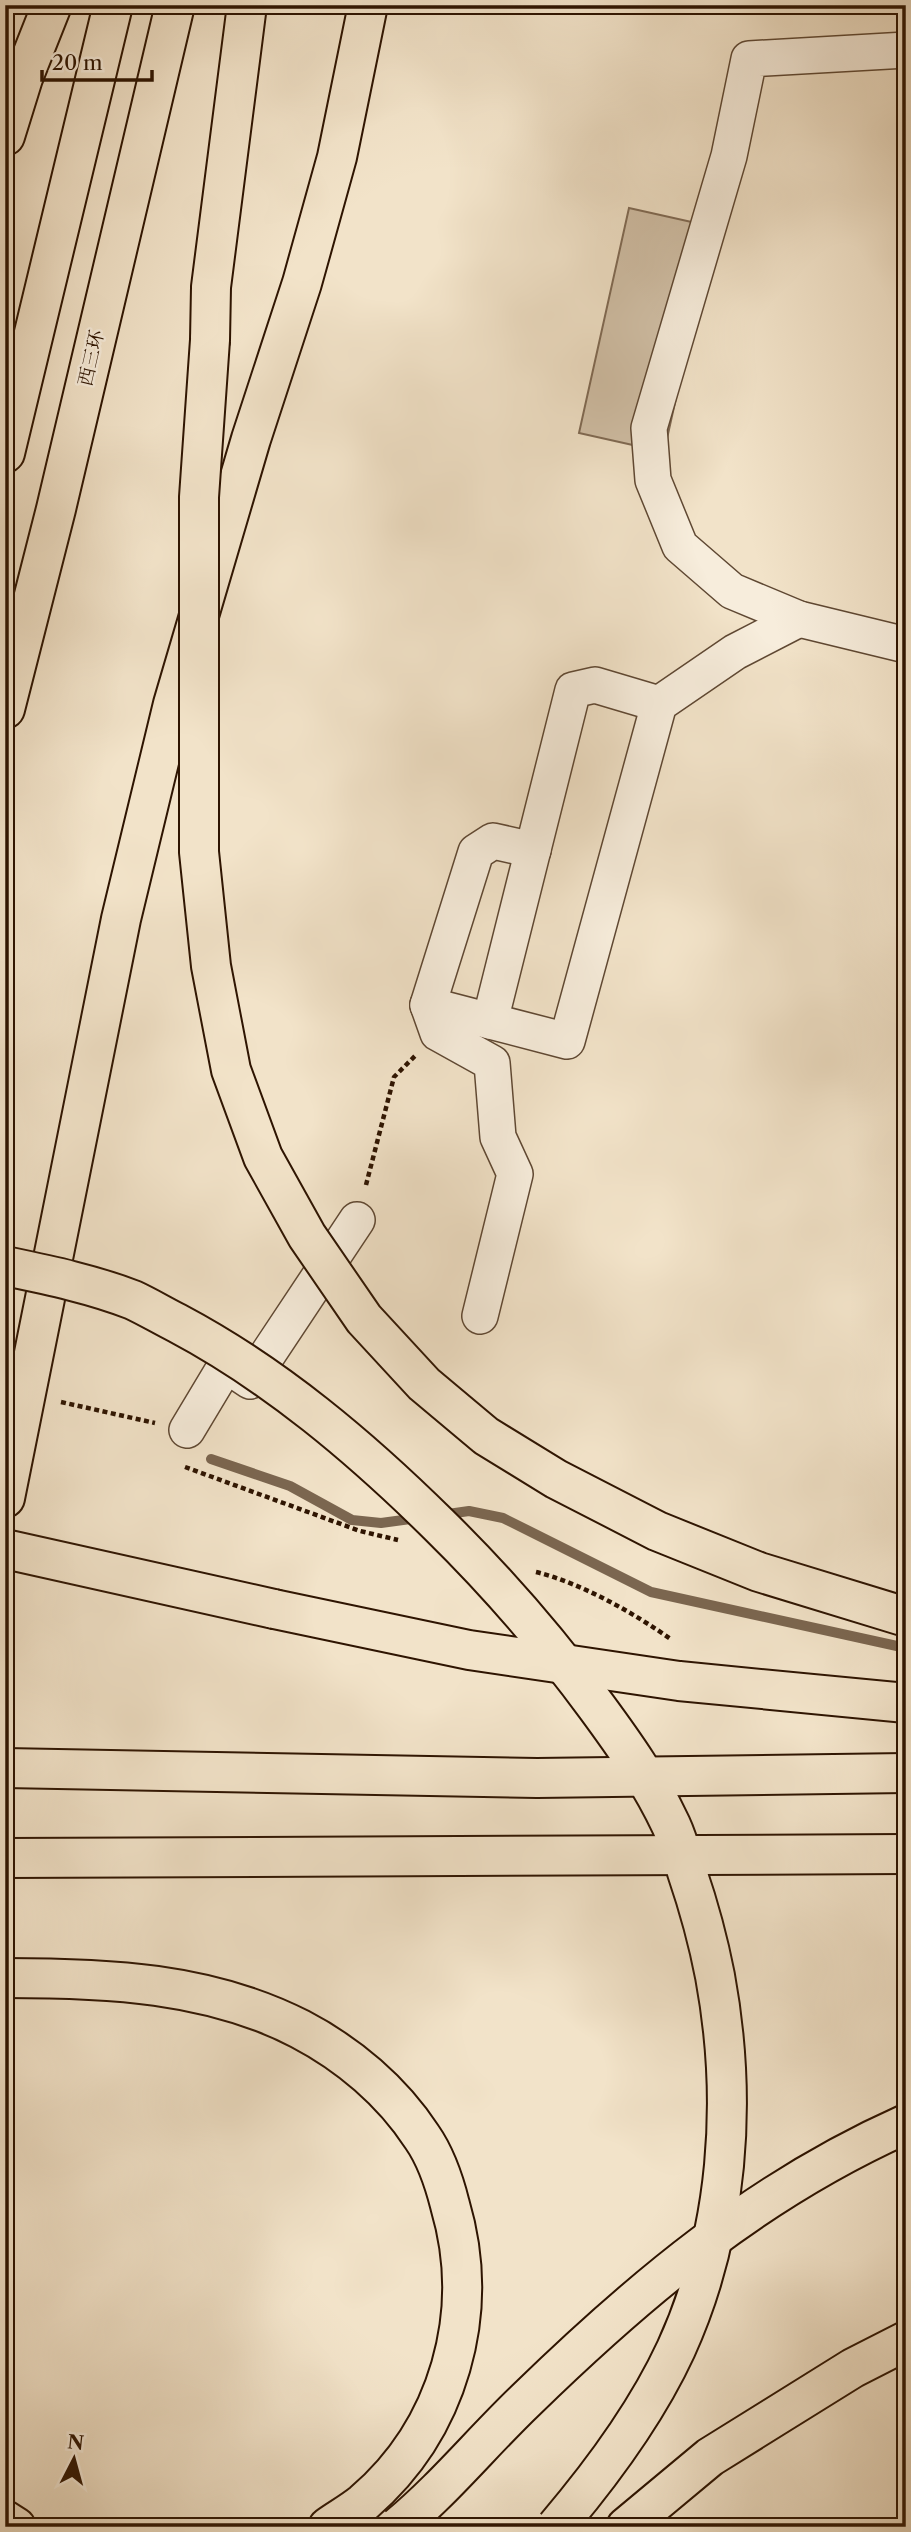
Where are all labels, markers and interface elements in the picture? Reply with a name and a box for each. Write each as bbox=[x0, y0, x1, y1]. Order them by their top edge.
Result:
scale bar bbox=[42, 38, 152, 82]
text: 20 m bbox=[52, 50, 103, 75]
street label: 西三环 bbox=[73, 328, 109, 388]
north arrow bbox=[38, 2424, 108, 2494]
text: N bbox=[66, 2430, 85, 2455]

